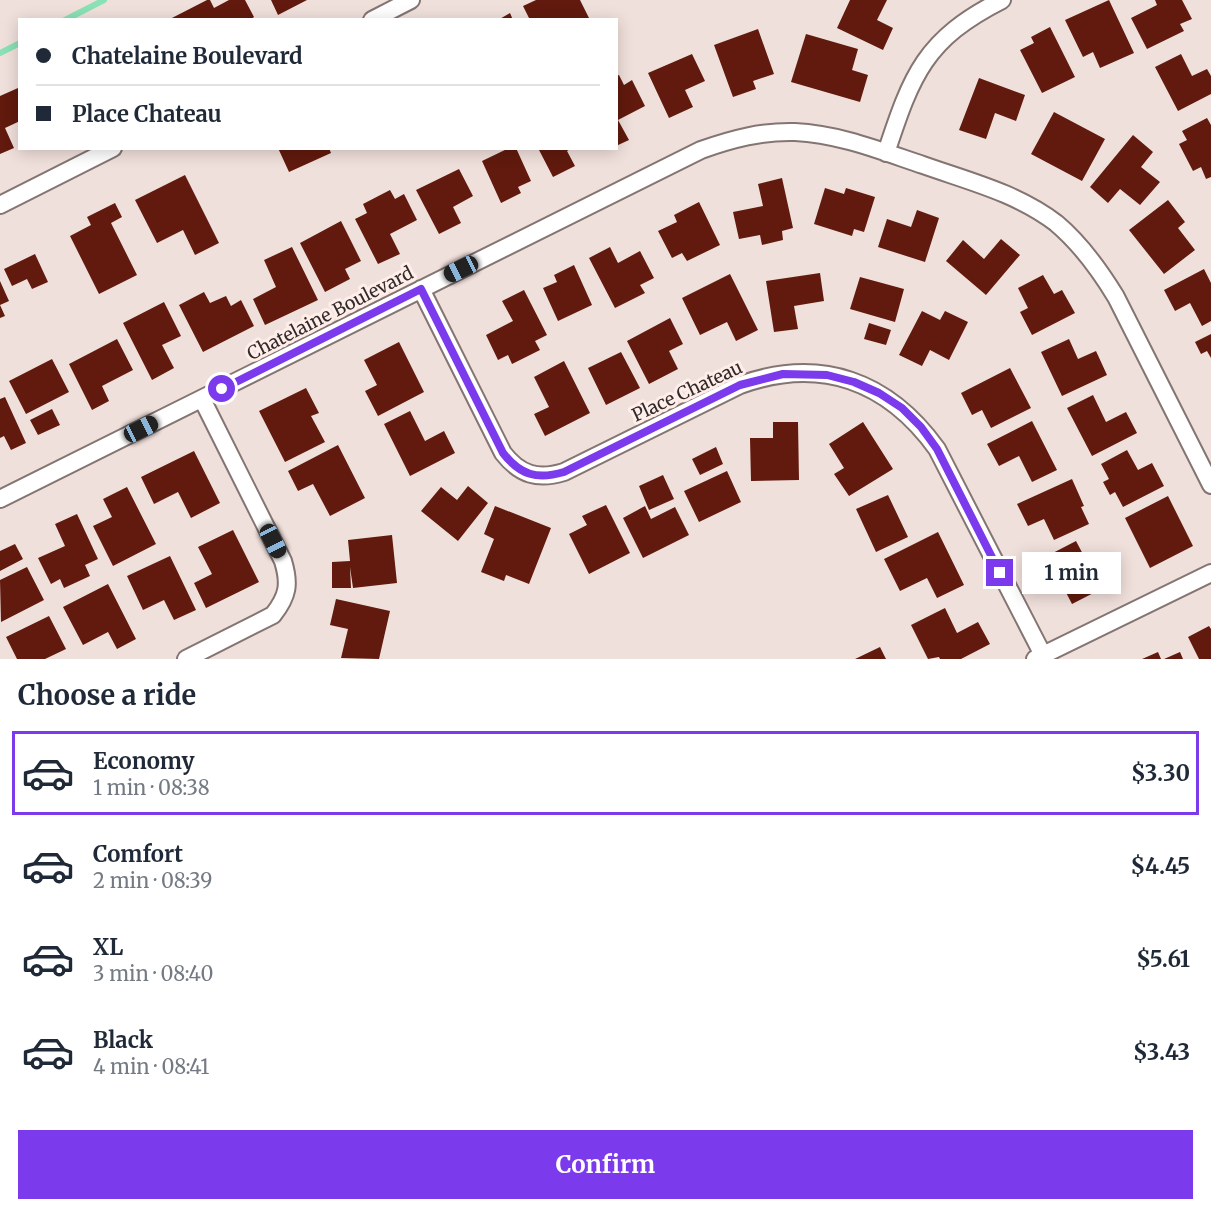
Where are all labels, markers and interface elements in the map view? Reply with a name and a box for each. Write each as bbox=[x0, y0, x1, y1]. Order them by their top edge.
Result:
text: Chatelaine Boulevard bbox=[72, 42, 303, 70]
text: Place Chateau bbox=[72, 100, 222, 128]
car bbox=[441, 253, 481, 285]
street label: Chatelaine Boulevard bbox=[243, 261, 417, 365]
street label: Place Chateau bbox=[628, 355, 746, 427]
route start bbox=[208, 375, 235, 402]
car bbox=[121, 413, 161, 445]
car bbox=[257, 521, 289, 561]
callout: 1 min bbox=[1021, 552, 1120, 594]
route end bbox=[986, 559, 1013, 586]
text: 1 min bbox=[1044, 560, 1099, 585]
text: Choose a ride bbox=[18, 678, 196, 712]
icon: car bbox=[21, 746, 75, 800]
text: Economy bbox=[93, 747, 194, 775]
text: $3.30 bbox=[1131, 759, 1190, 787]
text: 1 min · 08:38 bbox=[93, 775, 210, 800]
icon: car bbox=[21, 839, 75, 893]
text: Comfort bbox=[93, 840, 183, 868]
text: $4.45 bbox=[1131, 852, 1190, 880]
text: 2 min · 08:39 bbox=[93, 868, 212, 893]
icon: car bbox=[21, 932, 75, 986]
text: XL bbox=[93, 933, 123, 961]
text: $5.61 bbox=[1136, 945, 1190, 973]
text: 3 min · 08:40 bbox=[93, 961, 213, 986]
icon: car bbox=[21, 1025, 75, 1079]
text: Black bbox=[93, 1026, 153, 1054]
text: $3.43 bbox=[1133, 1038, 1190, 1066]
text: 4 min · 08:41 bbox=[93, 1054, 209, 1079]
button: Confirm bbox=[18, 1130, 1193, 1199]

